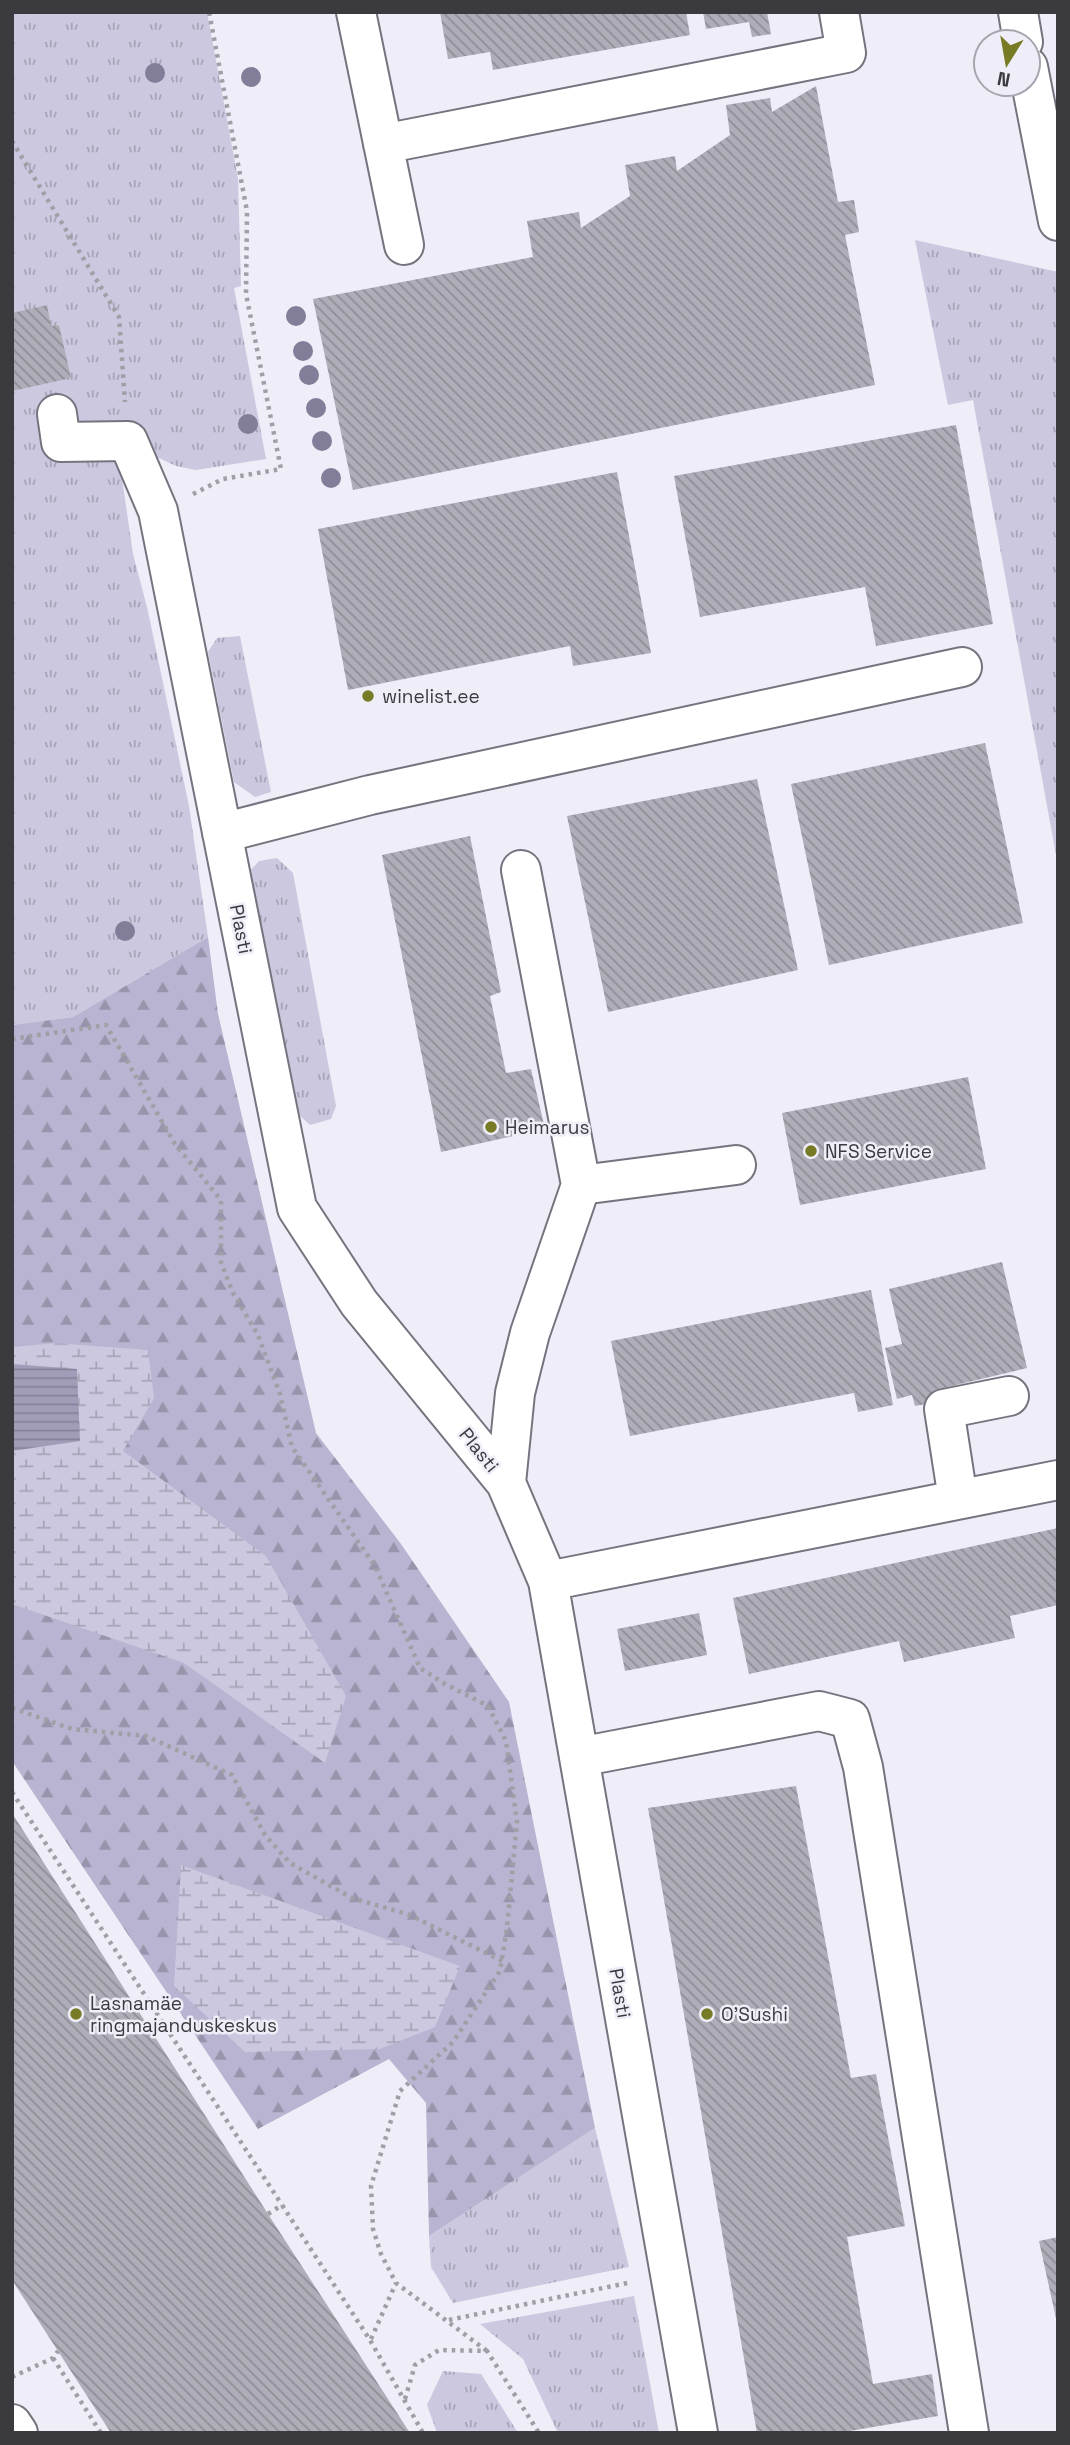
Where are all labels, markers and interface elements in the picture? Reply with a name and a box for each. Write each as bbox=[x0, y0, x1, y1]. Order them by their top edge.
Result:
north arrow bbox=[972, 28, 1042, 98]
text: N bbox=[995, 66, 1012, 93]
place label: winelist.ee bbox=[382, 684, 480, 709]
marker: winelist.ee bbox=[360, 688, 376, 704]
street label: Plasti bbox=[224, 902, 258, 956]
place label: Heimarus bbox=[505, 1115, 589, 1140]
marker: Heimarus bbox=[483, 1119, 499, 1135]
place label: NFS Service bbox=[825, 1139, 932, 1164]
marker: NFS Service bbox=[803, 1143, 819, 1159]
street label: Plasti bbox=[454, 1423, 504, 1477]
street label: Plasti bbox=[603, 1966, 637, 2020]
place label: Lasnamäe ringmajanduskeskus bbox=[90, 1991, 277, 2038]
place label: O'Sushi bbox=[721, 2002, 788, 2027]
marker: Lasnamäe ringmajanduskeskus bbox=[68, 2006, 84, 2022]
marker: O'Sushi bbox=[699, 2006, 715, 2022]

